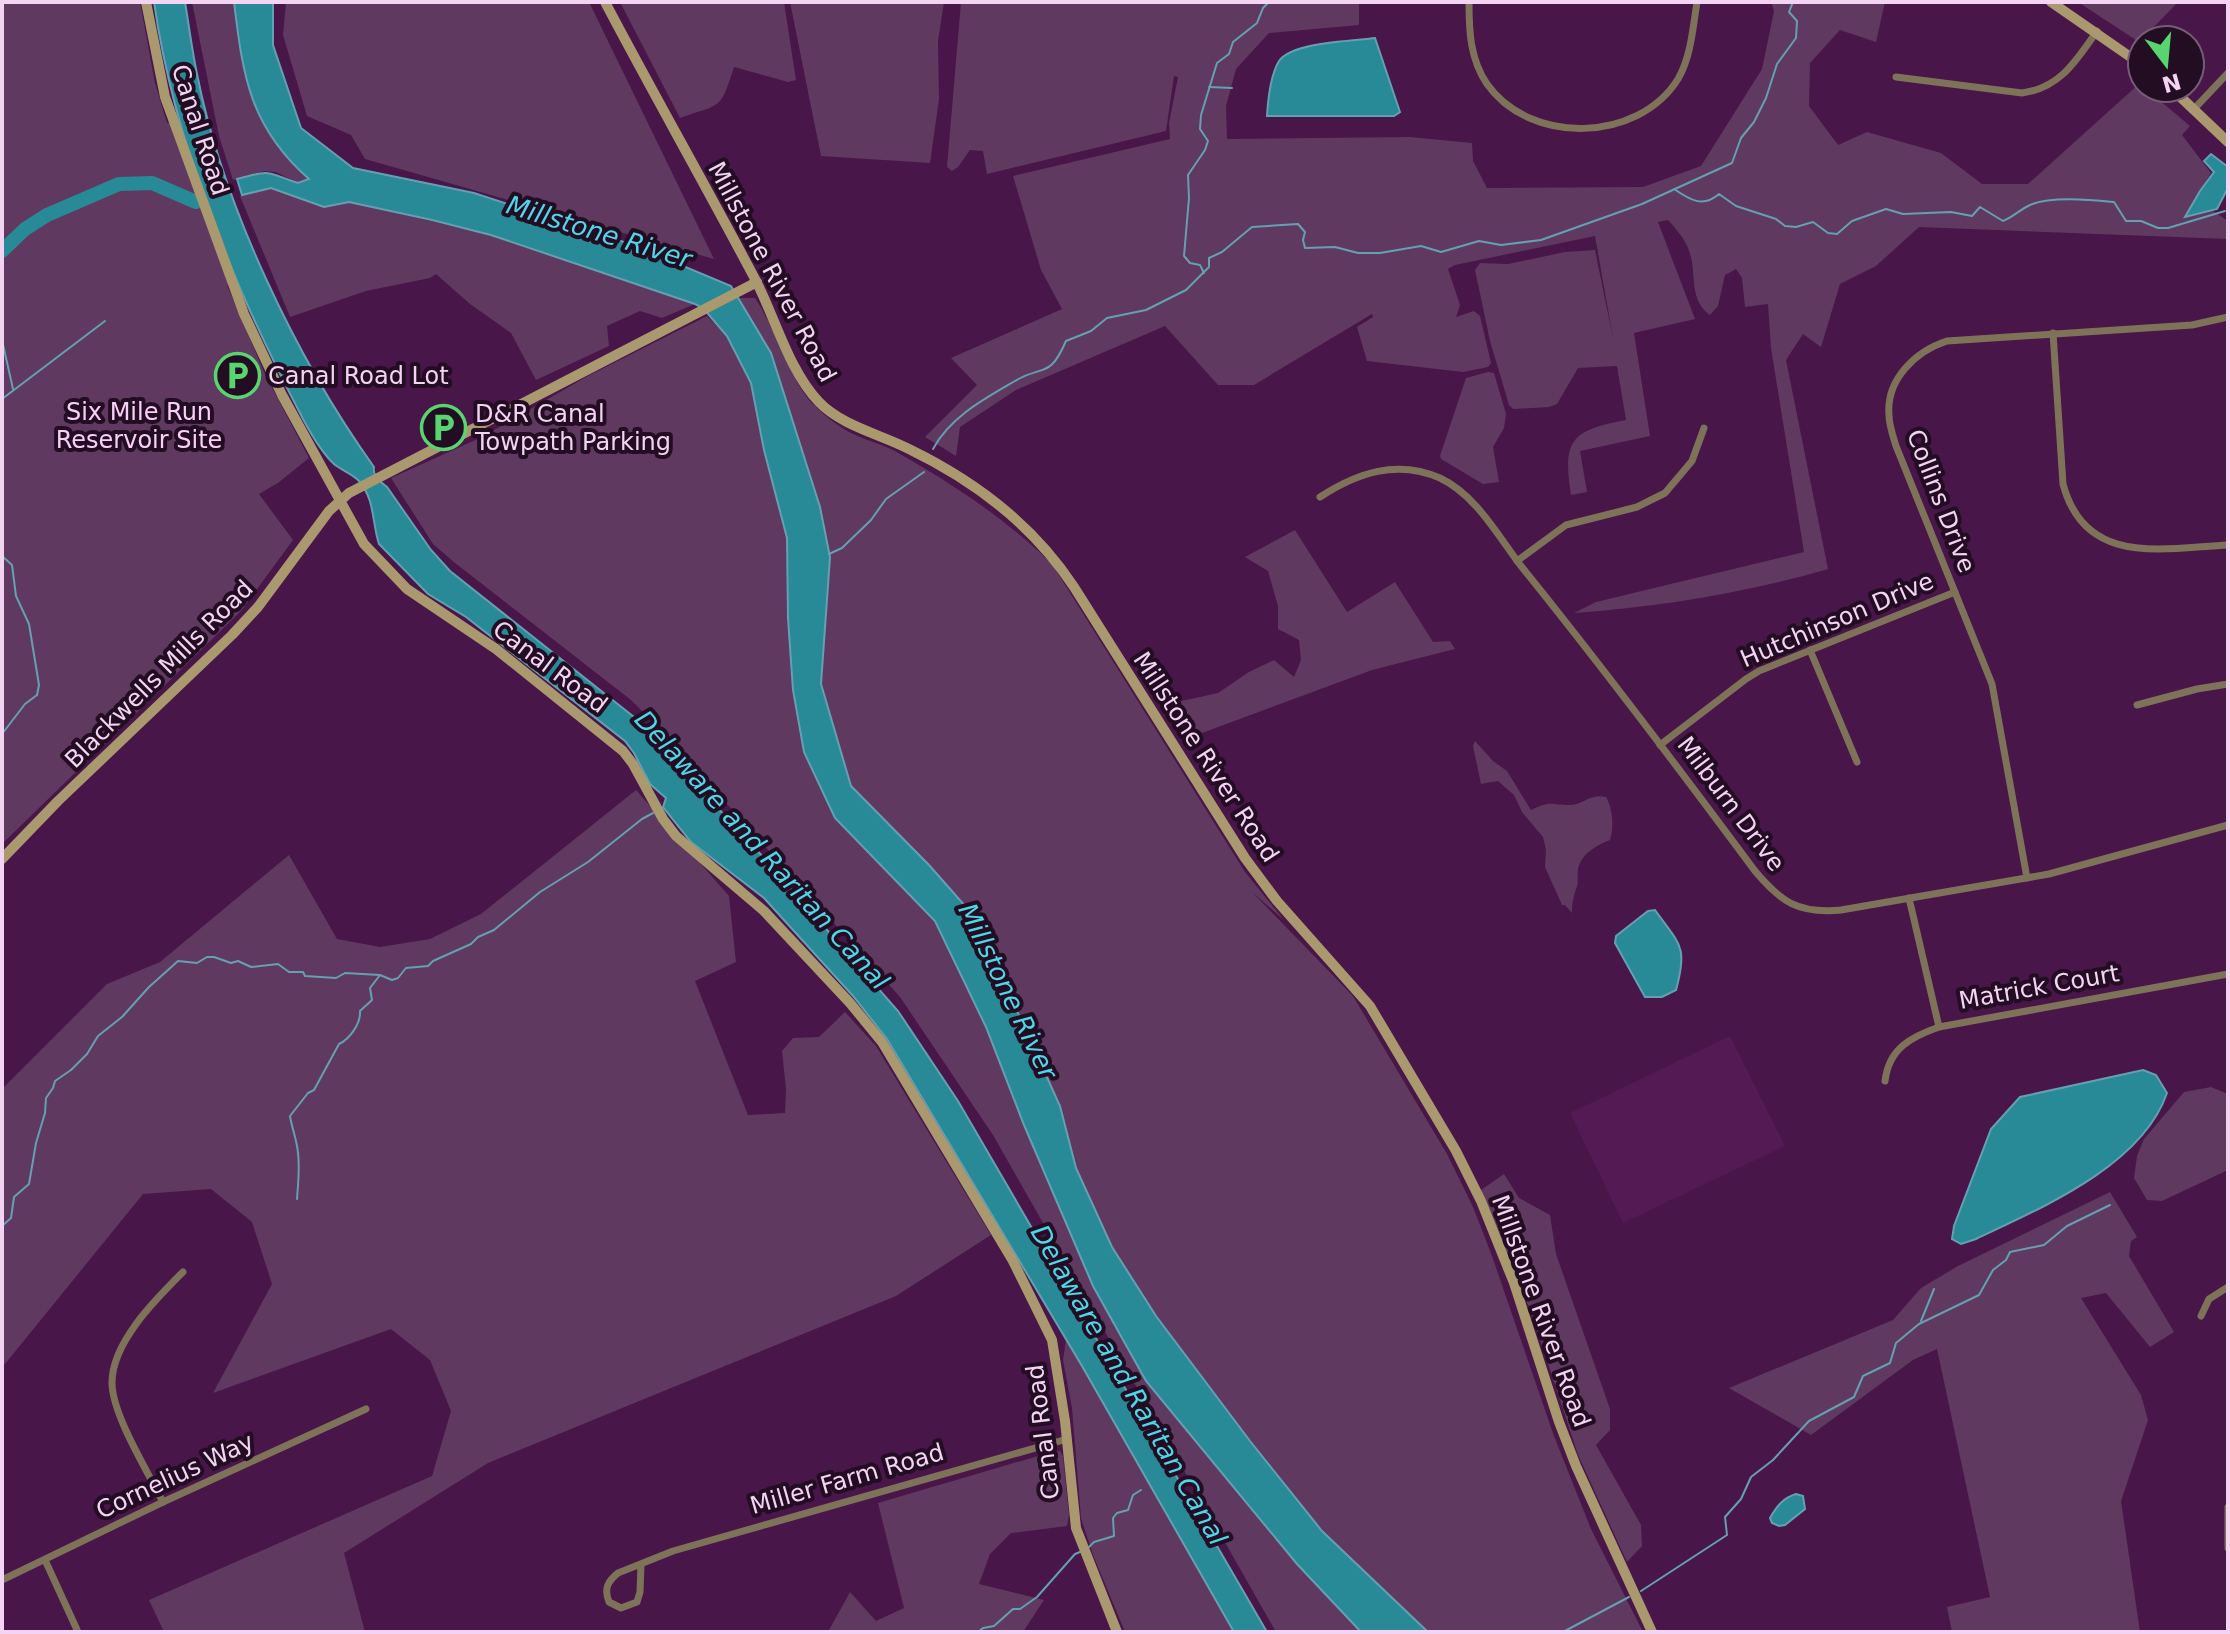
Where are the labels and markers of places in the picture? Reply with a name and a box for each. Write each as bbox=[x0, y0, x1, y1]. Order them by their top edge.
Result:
parking icon: Canal Road Lot bbox=[213, 352, 261, 400]
place label: Canal Road Lot bbox=[268, 362, 449, 390]
place label: D&R Canal Towpath Parking bbox=[474, 400, 671, 456]
parking icon: D&R Canal Towpath Parking bbox=[420, 404, 468, 452]

